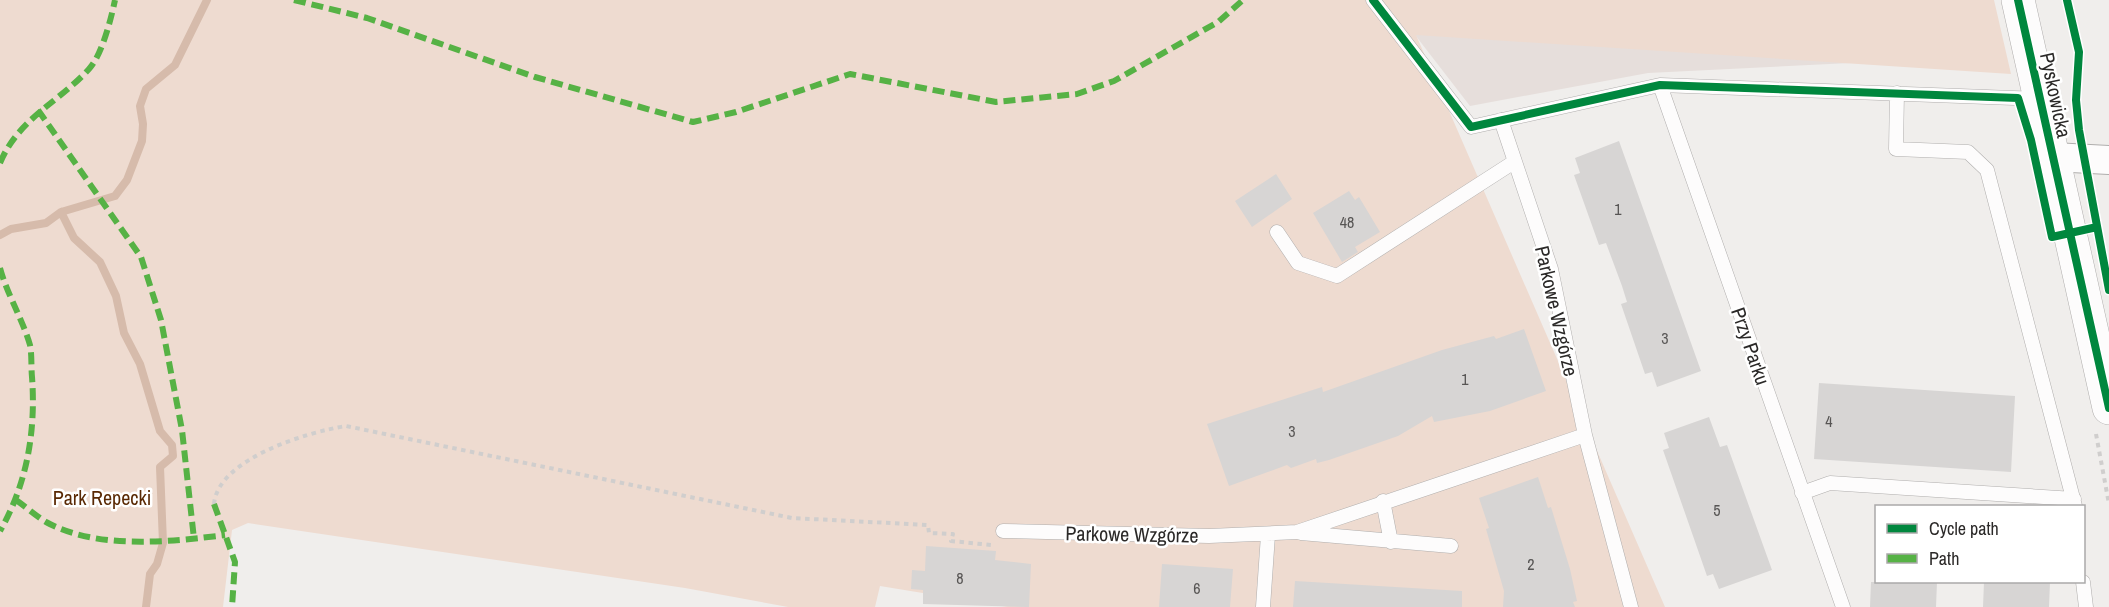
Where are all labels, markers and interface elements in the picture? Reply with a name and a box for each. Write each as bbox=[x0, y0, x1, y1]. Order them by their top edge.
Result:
street label: Pyskowicka bbox=[2034, 50, 2078, 140]
house number: 1 bbox=[1614, 198, 1622, 220]
house number: 48 bbox=[1340, 211, 1354, 233]
street label: Parkowe Wzgórze bbox=[1529, 243, 1585, 379]
street label: Przy Parku bbox=[1725, 304, 1777, 388]
house number: 3 bbox=[1661, 327, 1669, 349]
house number: 1 bbox=[1461, 368, 1469, 390]
house number: 4 bbox=[1825, 410, 1833, 432]
house number: 3 bbox=[1288, 420, 1296, 442]
park label: Park Repecki bbox=[53, 484, 151, 511]
house number: 5 bbox=[1713, 499, 1721, 521]
legend bbox=[1875, 505, 2085, 583]
text: Cycle path bbox=[1929, 516, 1999, 541]
street label: Parkowe Wzgórze bbox=[1065, 519, 1199, 549]
text: Path bbox=[1929, 546, 1959, 571]
house number: 2 bbox=[1527, 553, 1535, 575]
house number: 8 bbox=[956, 567, 964, 589]
house number: 6 bbox=[1193, 577, 1201, 599]

